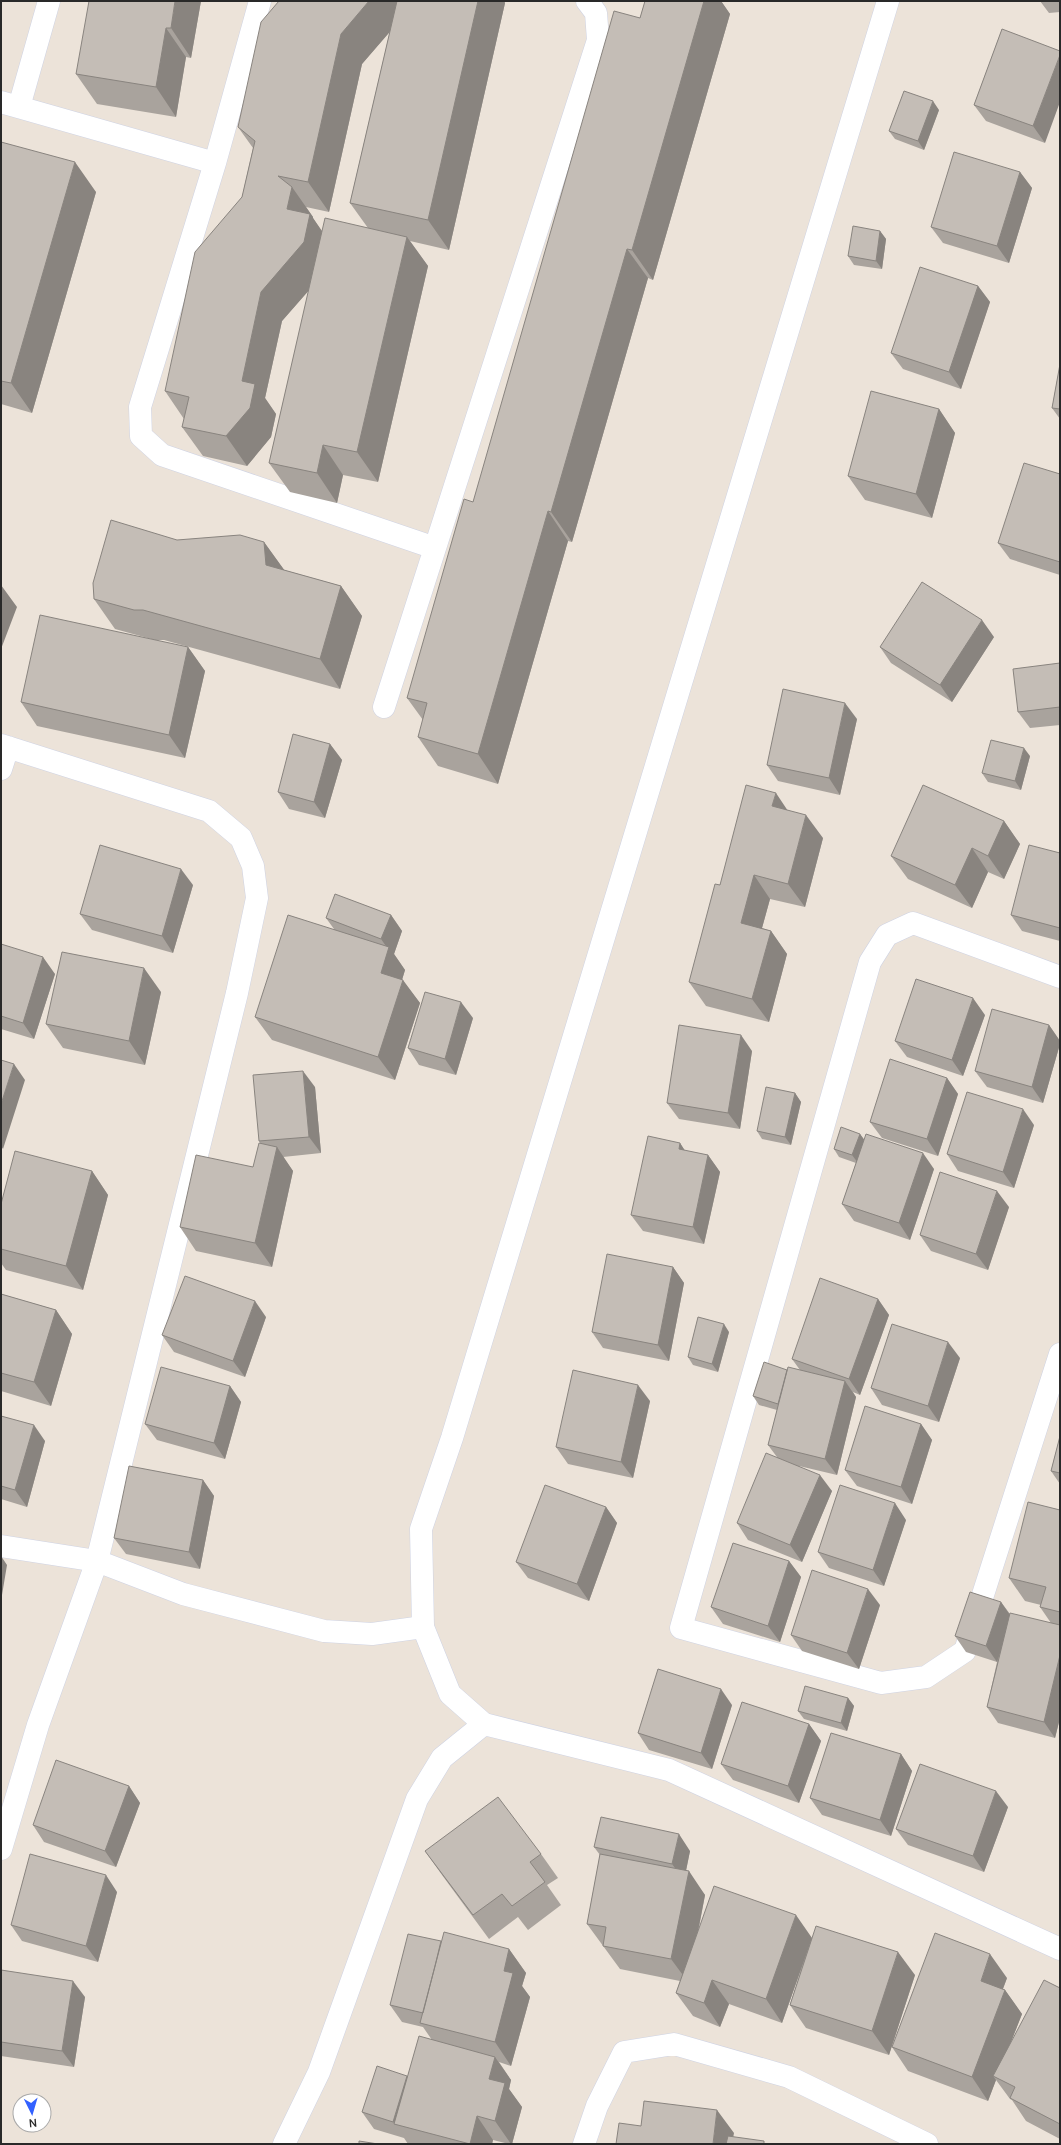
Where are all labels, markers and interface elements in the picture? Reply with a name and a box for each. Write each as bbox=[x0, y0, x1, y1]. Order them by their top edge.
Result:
north arrow bbox=[12, 2093, 52, 2133]
text: N bbox=[28, 2116, 38, 2131]

